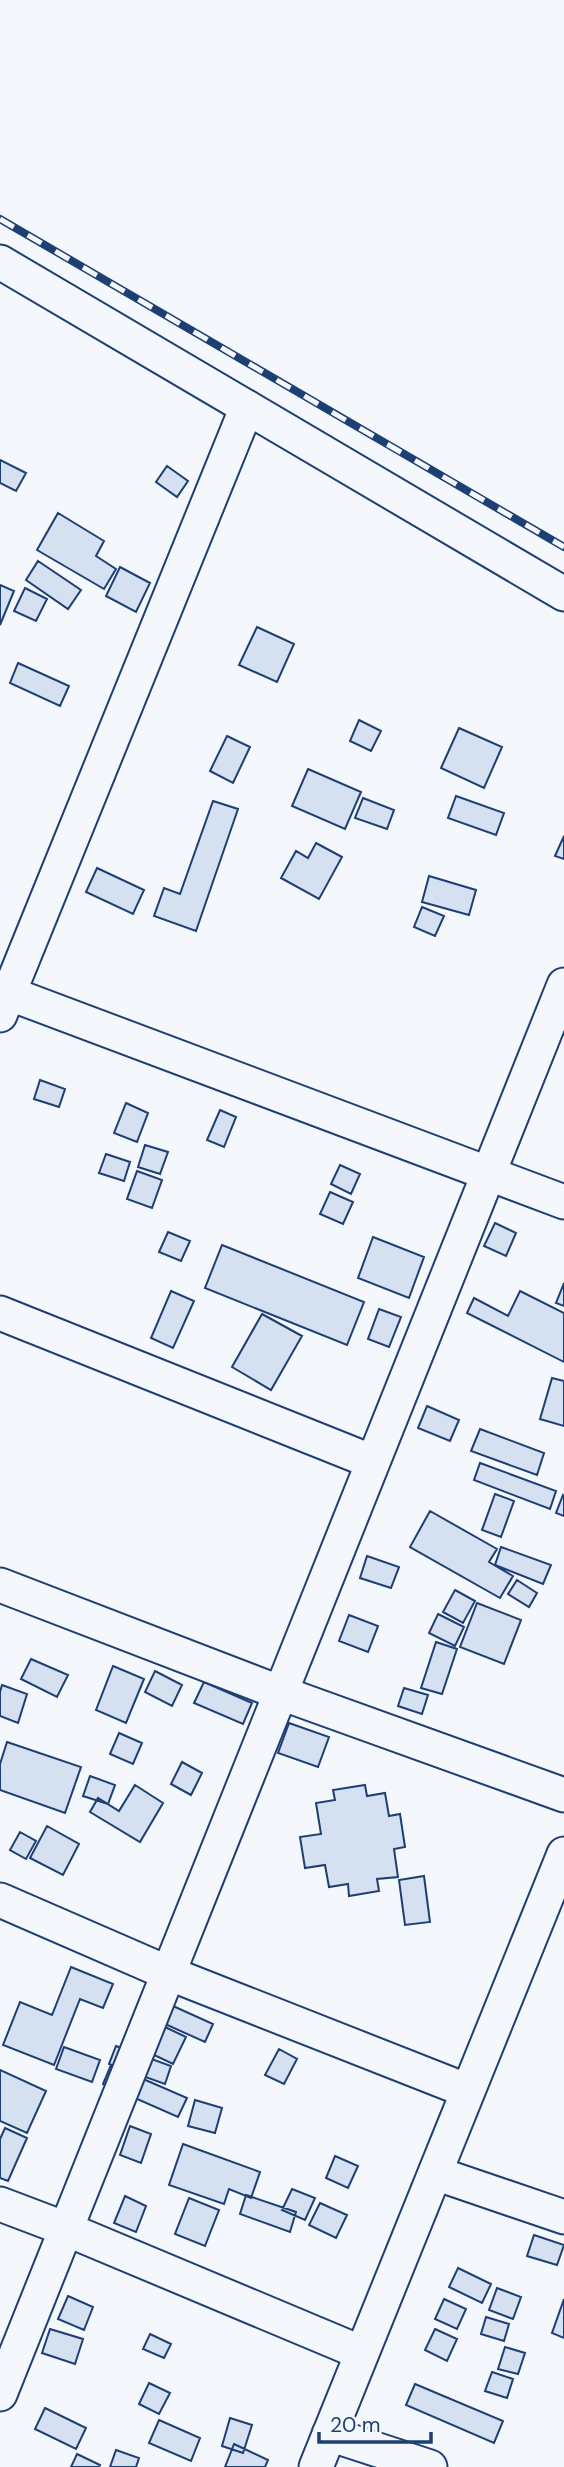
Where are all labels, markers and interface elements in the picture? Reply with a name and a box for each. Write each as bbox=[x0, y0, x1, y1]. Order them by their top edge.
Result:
scale bar bbox=[319, 2400, 431, 2444]
text: 20 m bbox=[330, 2411, 381, 2439]

